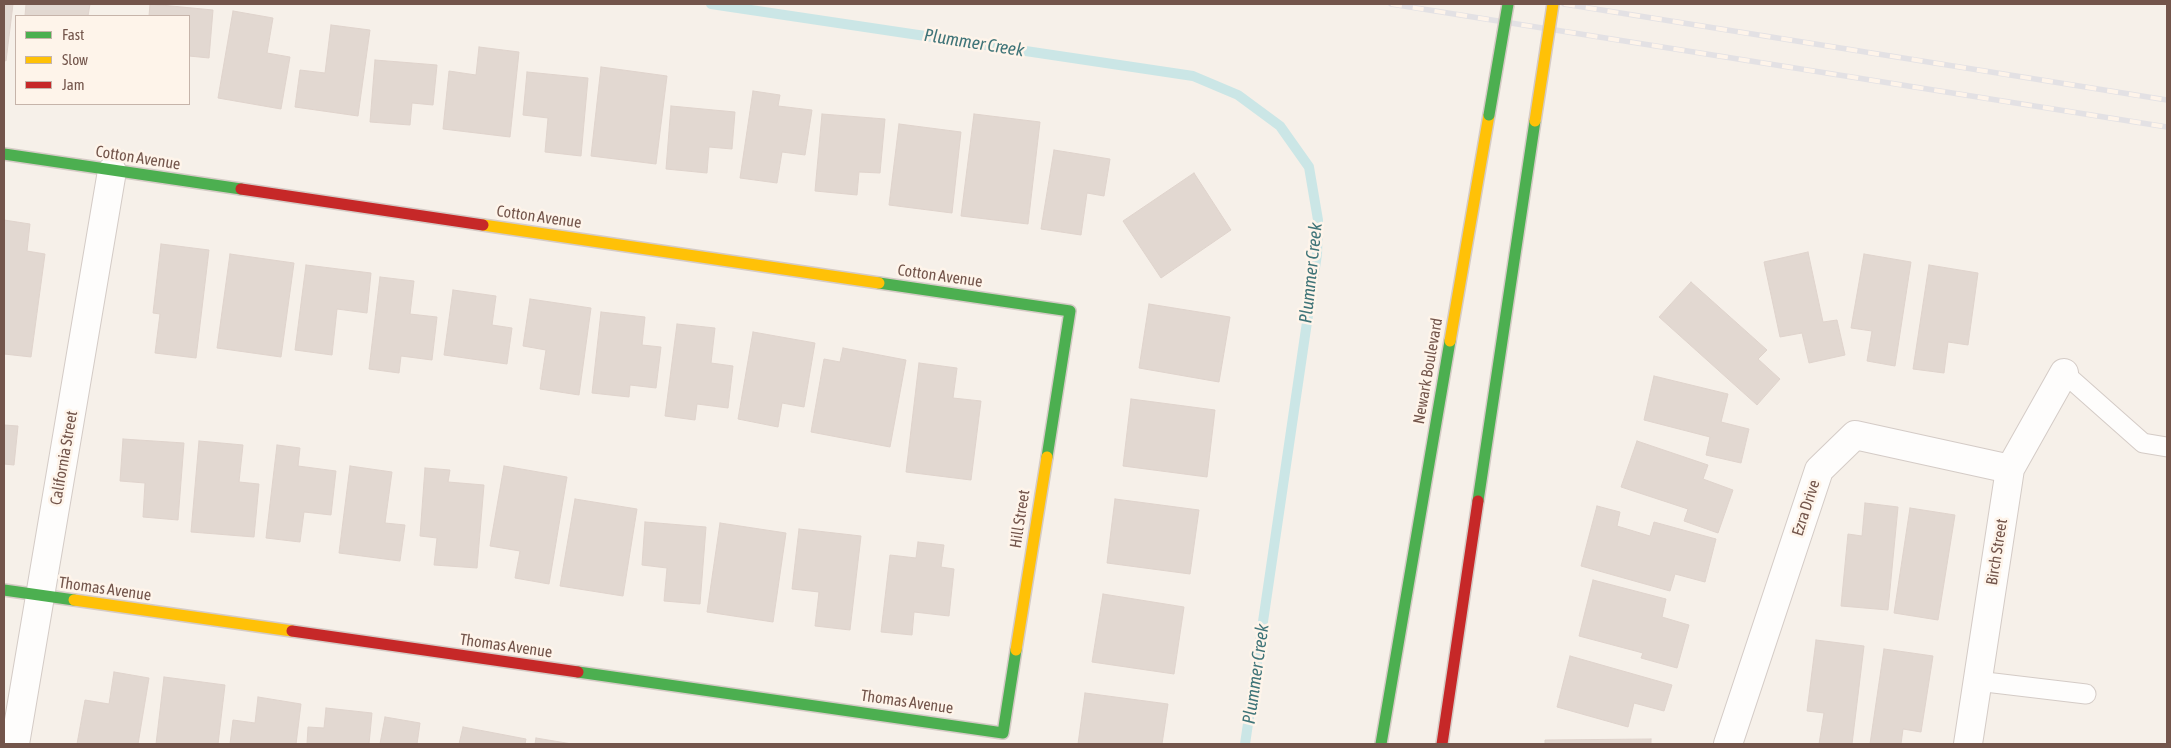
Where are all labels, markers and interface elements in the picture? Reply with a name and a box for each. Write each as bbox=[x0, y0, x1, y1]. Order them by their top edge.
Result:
legend bbox=[15, 15, 190, 105]
water label: Plummer Creek bbox=[922, 24, 1026, 62]
text: Fast bbox=[62, 26, 84, 43]
text: Slow bbox=[62, 51, 88, 68]
text: Jam bbox=[62, 76, 85, 93]
street label: Cotton Avenue bbox=[94, 142, 182, 174]
street label: Cotton Avenue bbox=[495, 202, 583, 232]
water label: Plummer Creek bbox=[1295, 222, 1327, 324]
street label: Cotton Avenue bbox=[896, 261, 984, 291]
street label: Newark Boulevard bbox=[1409, 316, 1447, 426]
street label: California Street bbox=[46, 409, 82, 507]
street label: Ezra Drive bbox=[1788, 478, 1824, 538]
street label: Hill Street bbox=[1006, 488, 1034, 550]
street label: Birch Street bbox=[1982, 517, 2012, 587]
street label: Thomas Avenue bbox=[58, 573, 152, 605]
water label: Plummer Creek bbox=[1238, 623, 1274, 725]
street label: Thomas Avenue bbox=[459, 630, 553, 662]
street label: Thomas Avenue bbox=[860, 686, 954, 718]

